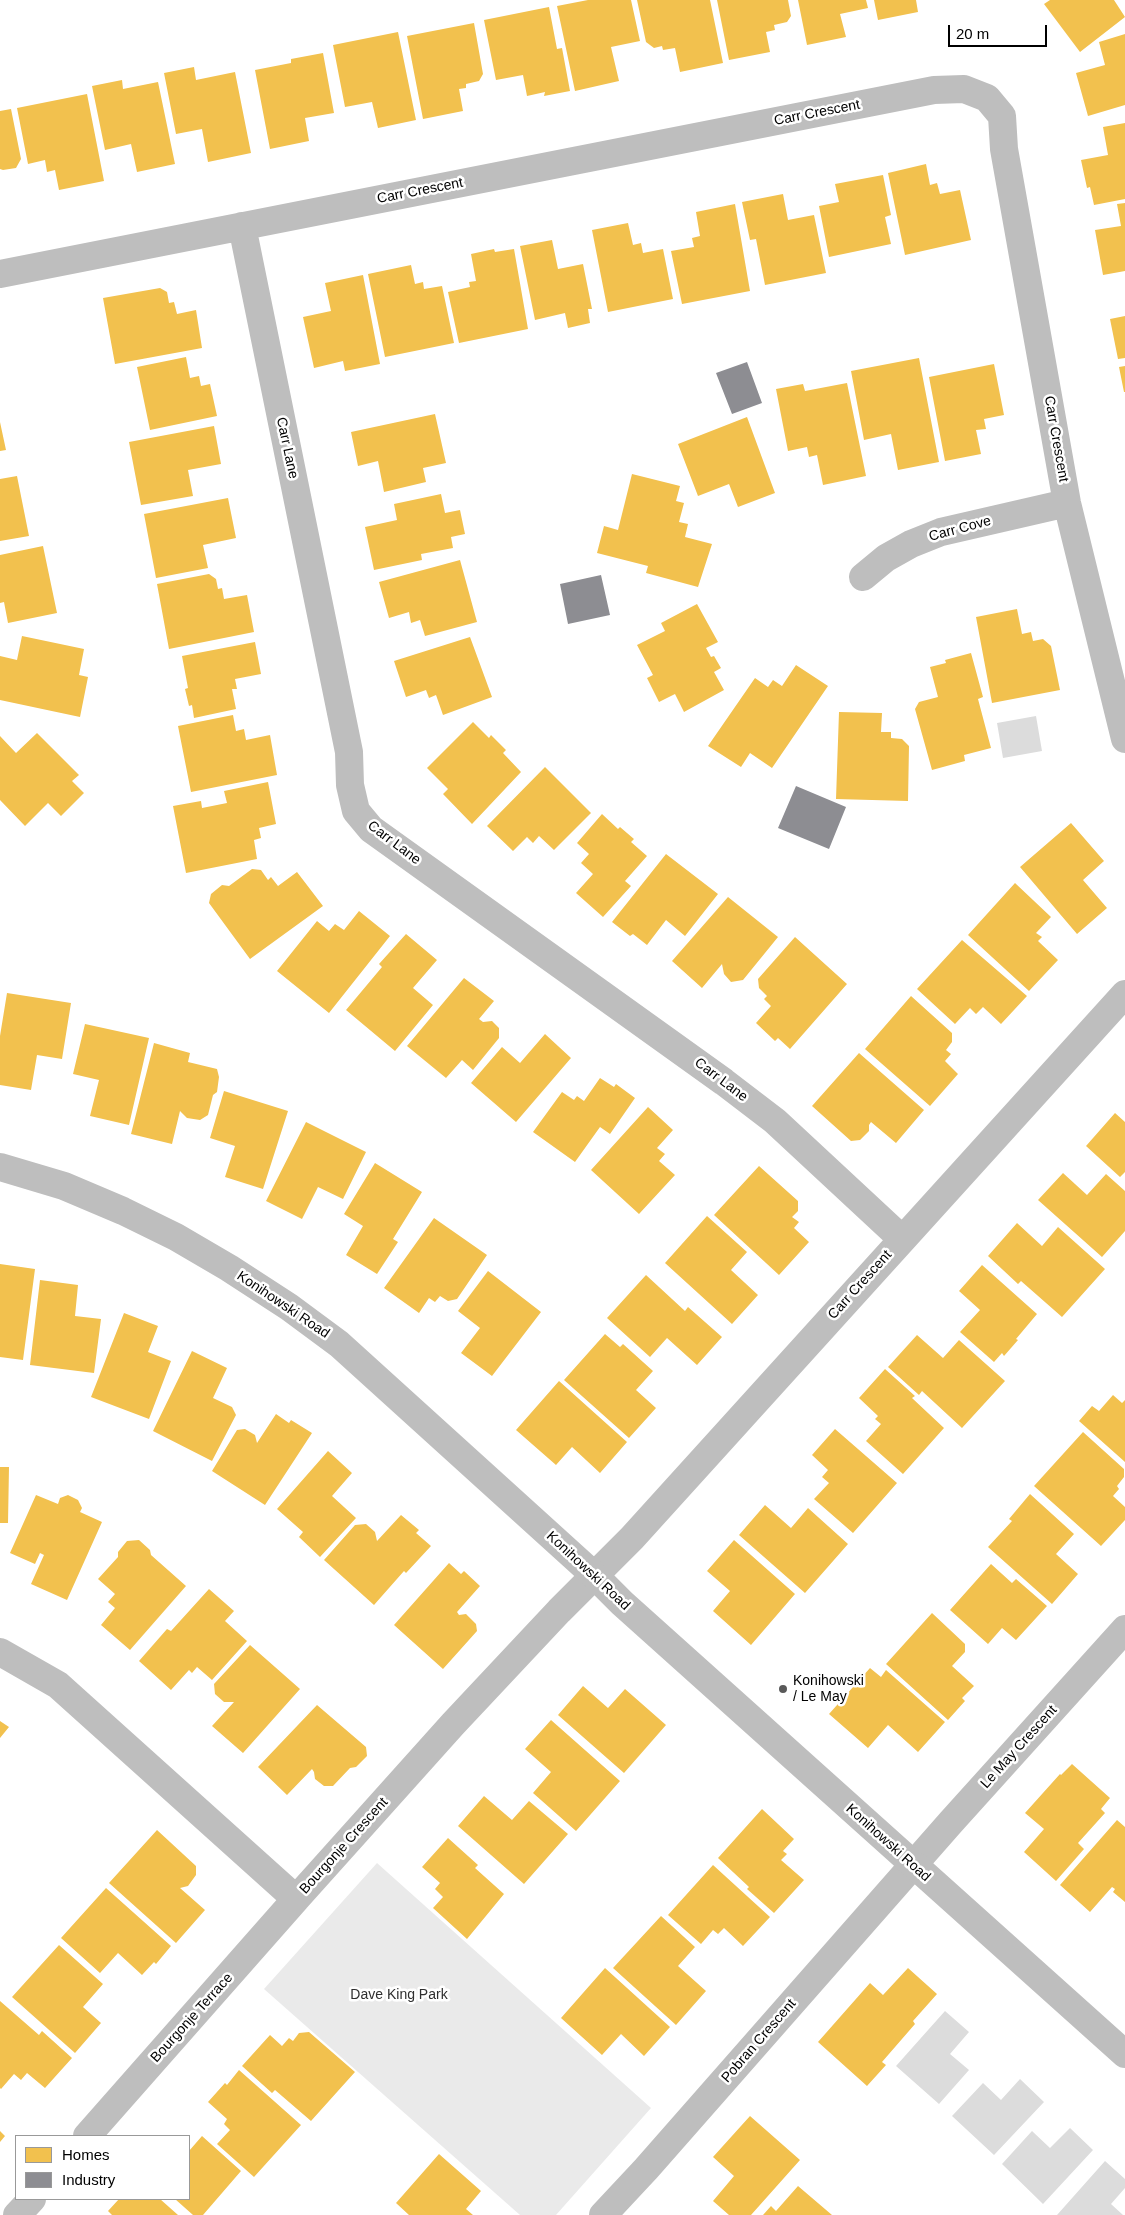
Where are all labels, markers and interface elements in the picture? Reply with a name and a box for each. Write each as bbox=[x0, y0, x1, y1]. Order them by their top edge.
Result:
scale bar bbox=[950, 15, 1049, 47]
text: 20 m bbox=[956, 25, 989, 42]
street label: Carr Crescent bbox=[773, 96, 861, 130]
street label: Carr Crescent bbox=[376, 174, 464, 208]
street label: Carr Crescent bbox=[1040, 395, 1072, 483]
street label: Carr Lane bbox=[272, 416, 302, 480]
street label: Carr Cove bbox=[927, 513, 993, 545]
street label: Carr Lane bbox=[364, 818, 424, 868]
street label: Carr Lane bbox=[691, 1055, 751, 1105]
street label: Carr Crescent bbox=[825, 1247, 895, 1323]
street label: Konihowski Road bbox=[233, 1268, 333, 1342]
street label: Konihowski Road bbox=[543, 1528, 633, 1614]
place label: Konihowski / Le May bbox=[793, 1673, 864, 1705]
marker: Konihowski / Le May bbox=[777, 1683, 789, 1695]
street label: Le May Crescent bbox=[977, 1702, 1061, 1792]
street label: Bourgonje Crescent bbox=[296, 1794, 392, 1898]
street label: Konihowski Road bbox=[842, 1801, 934, 1885]
street label: Bourgonje Terrace bbox=[147, 1970, 237, 2066]
park label: Dave King Park bbox=[350, 1987, 448, 2003]
street label: Pobran Crescent bbox=[718, 1996, 800, 2086]
legend bbox=[15, 2135, 190, 2200]
text: Homes bbox=[62, 2146, 110, 2163]
text: Industry bbox=[62, 2171, 115, 2188]

